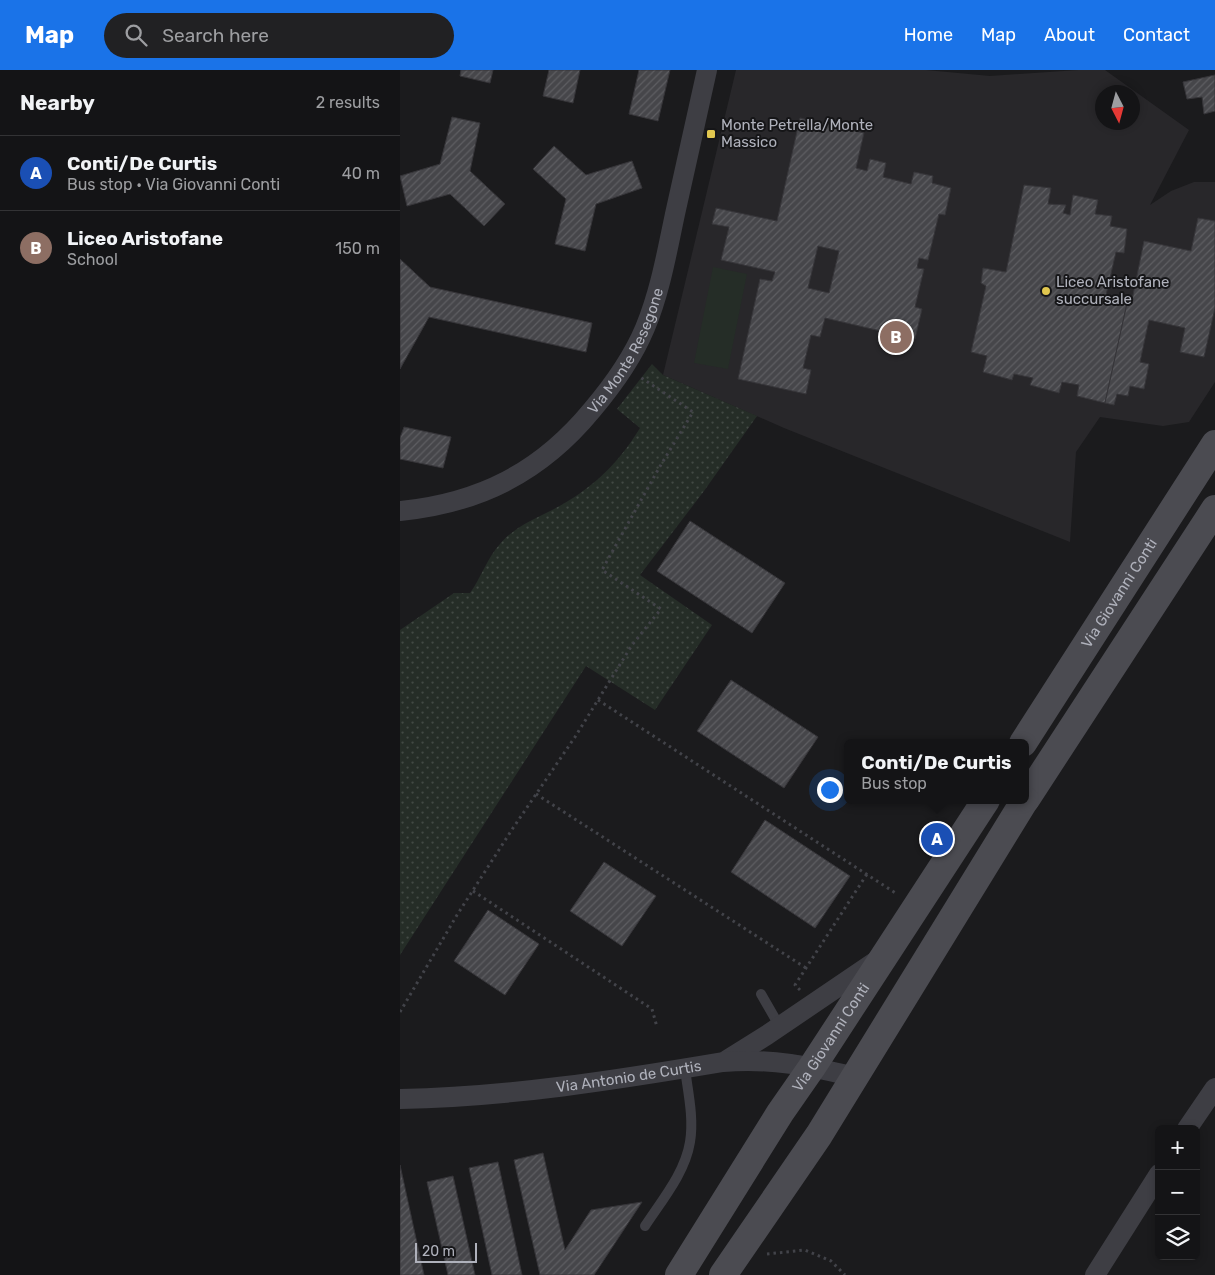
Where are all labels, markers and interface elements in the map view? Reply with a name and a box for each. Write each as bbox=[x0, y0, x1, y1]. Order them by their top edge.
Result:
search box bbox=[104, 13, 454, 58]
text: Map bbox=[25, 21, 74, 49]
icon: search bbox=[122, 21, 150, 49]
text: Search here bbox=[162, 24, 269, 47]
text: Home bbox=[904, 24, 953, 46]
text: Map bbox=[981, 24, 1016, 46]
text: About bbox=[1044, 24, 1095, 46]
text: Contact bbox=[1123, 24, 1190, 46]
north arrow bbox=[1095, 85, 1140, 130]
text: Nearby bbox=[20, 90, 95, 115]
text: 2 results bbox=[316, 93, 380, 112]
place label: Monte Petrella/Monte Massico bbox=[721, 116, 873, 151]
marker: Monte Petrella/Monte Massico bbox=[705, 128, 717, 140]
text: Conti/De Curtis bbox=[67, 152, 217, 175]
text: A bbox=[30, 164, 42, 183]
text: 40 m bbox=[342, 164, 380, 183]
text: Bus stop · Via Giovanni Conti bbox=[67, 175, 280, 194]
text: Liceo Aristofane bbox=[67, 227, 223, 250]
text: B bbox=[30, 239, 42, 258]
text: 150 m bbox=[335, 239, 380, 258]
text: School bbox=[67, 250, 118, 269]
place label: Liceo Aristofane succursale bbox=[1056, 273, 1169, 308]
marker: Liceo Aristofane succursale bbox=[1040, 285, 1052, 297]
street label: Via Monte Resegone bbox=[584, 286, 667, 417]
pin: B bbox=[880, 318, 912, 356]
street label: Via Giovanni Conti bbox=[1077, 535, 1161, 651]
popup bbox=[844, 739, 1029, 804]
text: Conti/De Curtis bbox=[861, 751, 1012, 774]
text: Bus stop bbox=[861, 774, 927, 793]
your location bbox=[817, 777, 843, 803]
pin: A bbox=[921, 820, 953, 858]
street label: Via Giovanni Conti bbox=[789, 980, 873, 1095]
street label: Via Antonio de Curtis bbox=[555, 1057, 703, 1096]
map controls bbox=[1155, 1125, 1200, 1260]
button: + bbox=[1155, 1125, 1200, 1170]
button: − bbox=[1155, 1170, 1200, 1215]
button: layers bbox=[1155, 1215, 1200, 1260]
scale bar bbox=[415, 1240, 478, 1263]
text: 20 m bbox=[422, 1243, 455, 1260]

